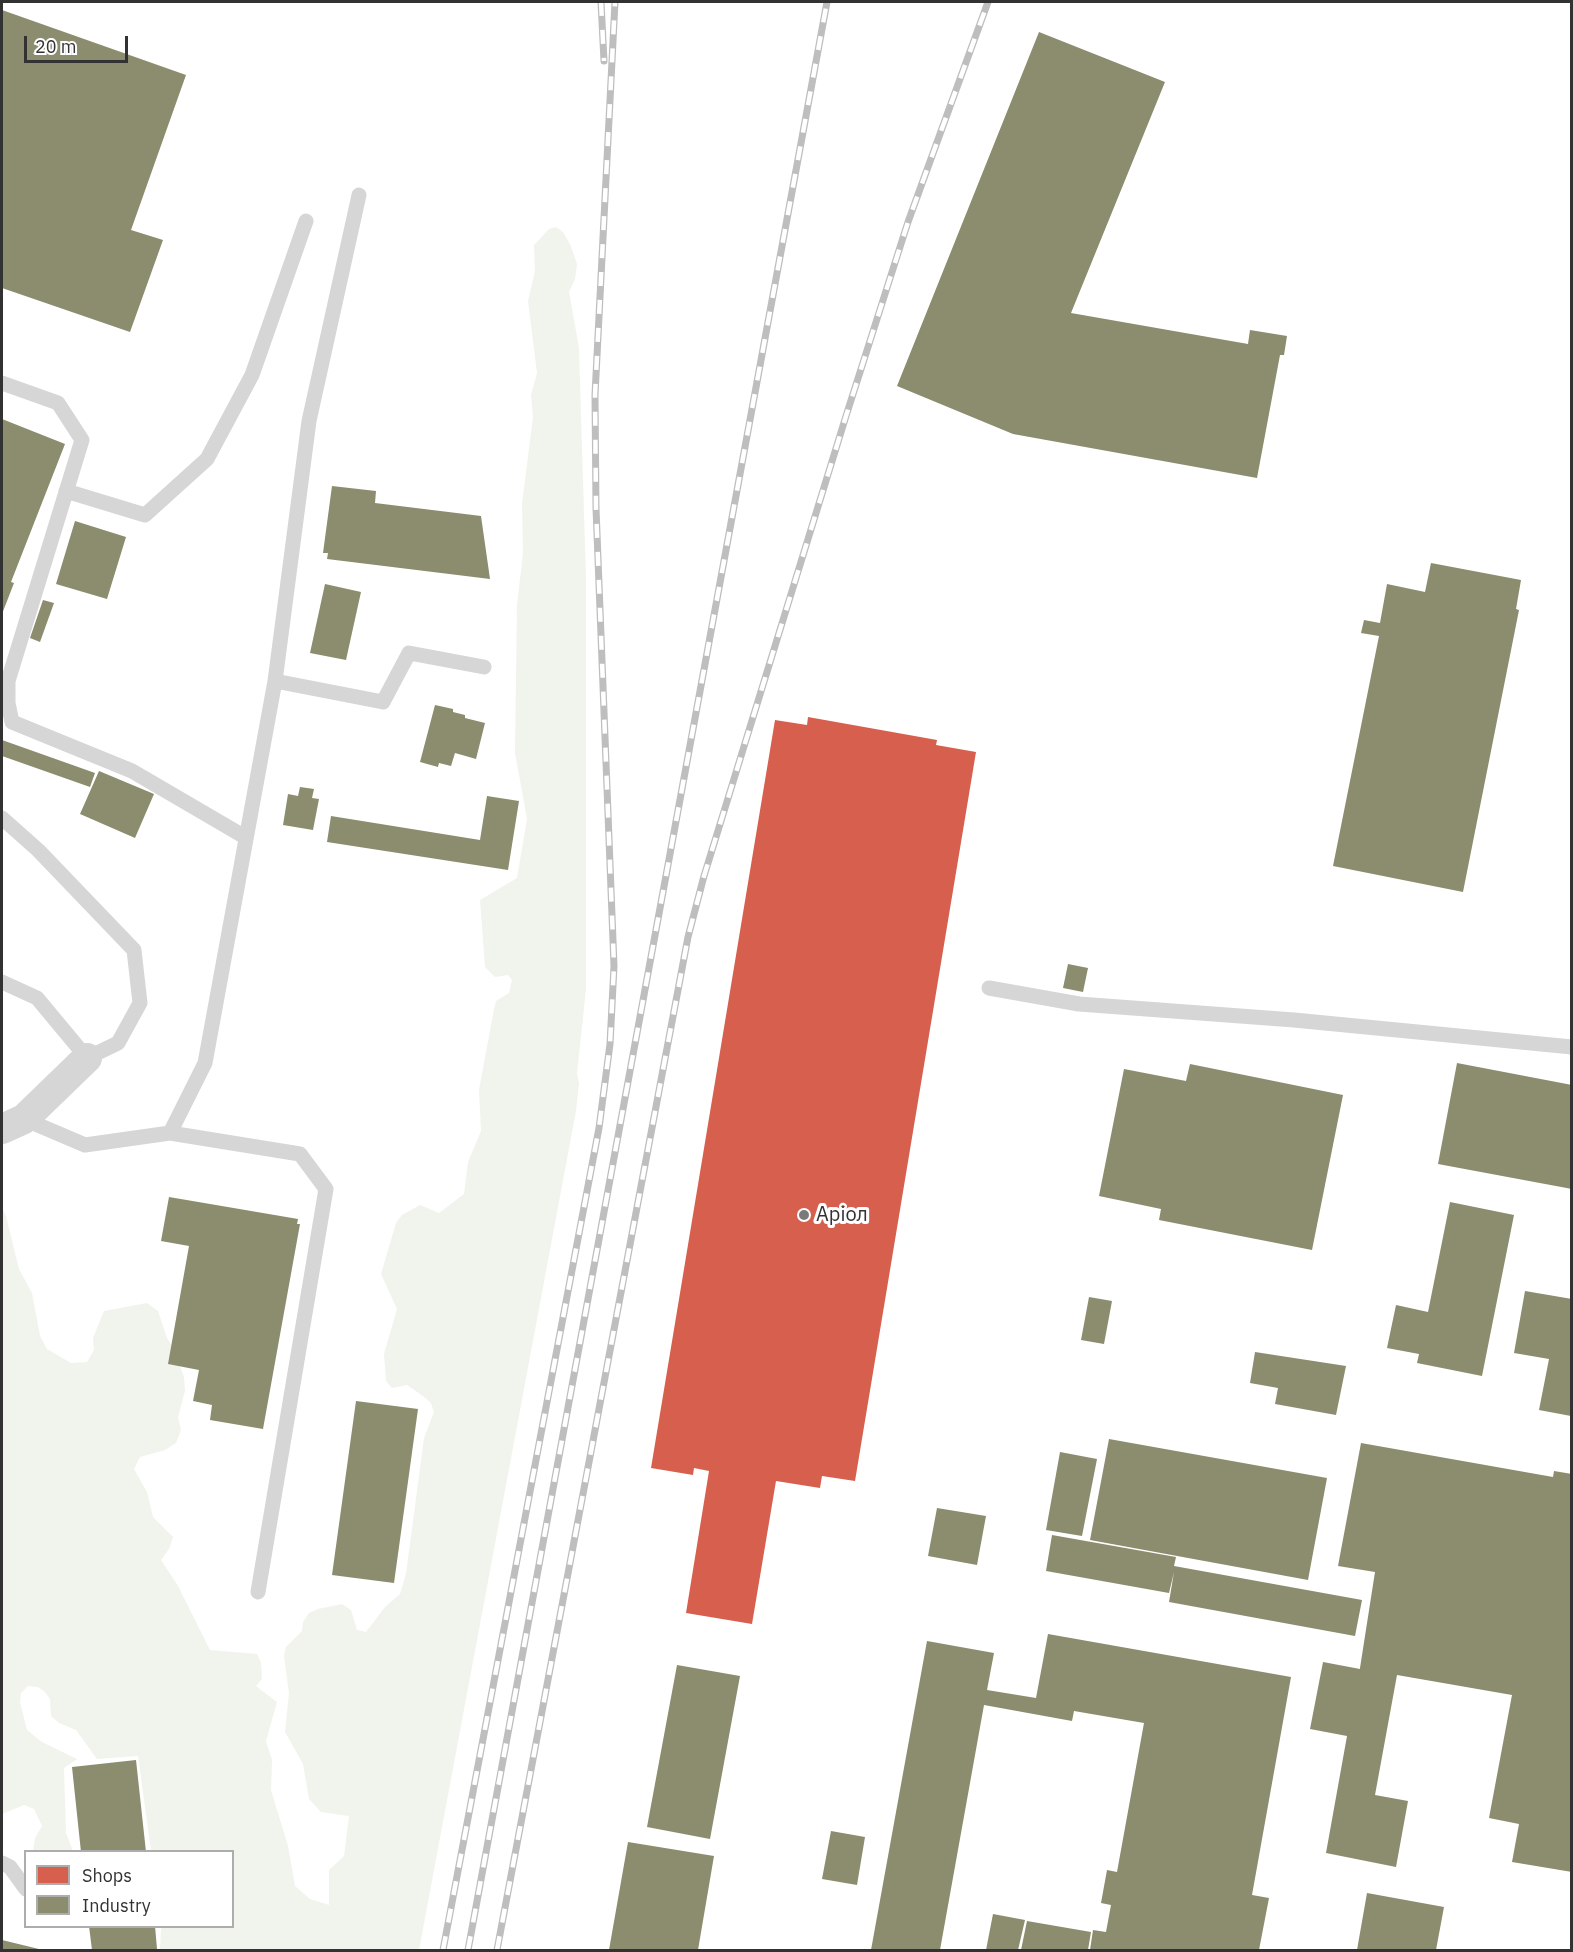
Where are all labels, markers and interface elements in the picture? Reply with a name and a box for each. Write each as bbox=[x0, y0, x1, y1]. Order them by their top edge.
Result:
scale bar bbox=[27, 24, 130, 62]
text: 20 m bbox=[35, 35, 77, 58]
place label: Аріол bbox=[816, 1203, 868, 1227]
marker: Аріол bbox=[797, 1208, 811, 1222]
legend bbox=[24, 1850, 234, 1928]
text: Shops bbox=[82, 1864, 132, 1887]
text: Industry bbox=[82, 1894, 151, 1917]

